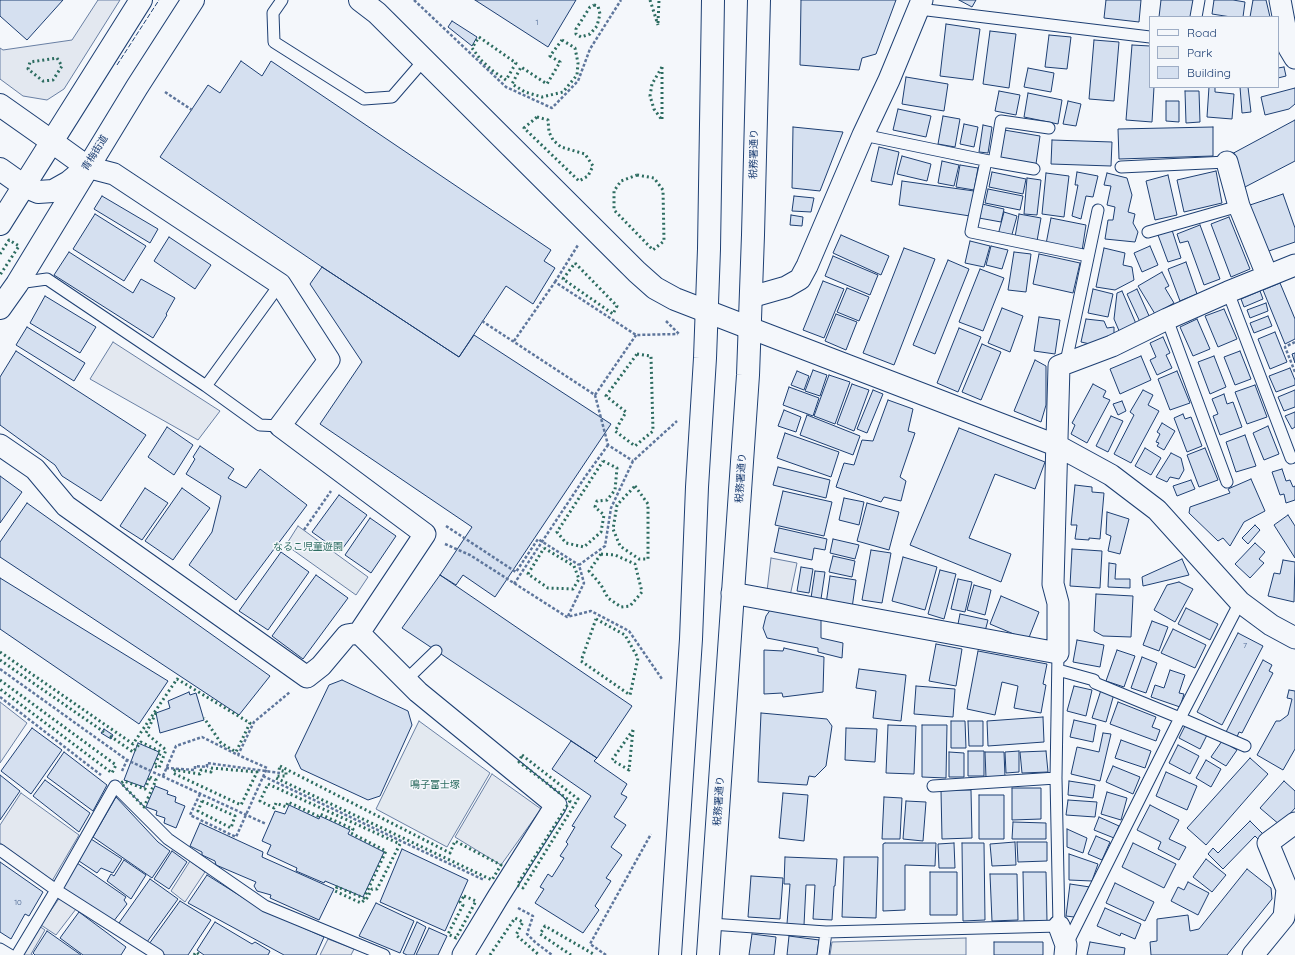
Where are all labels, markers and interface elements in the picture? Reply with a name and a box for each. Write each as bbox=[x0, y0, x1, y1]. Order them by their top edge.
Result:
legend bbox=[1149, 16, 1279, 88]
house number: 1 bbox=[536, 18, 538, 28]
text: Road bbox=[1187, 25, 1217, 40]
text: Park bbox=[1187, 45, 1212, 60]
text: Building bbox=[1187, 65, 1231, 80]
street label: 税務署通り bbox=[748, 129, 760, 179]
street label: 青梅街道 bbox=[79, 133, 111, 173]
street label: 税務署通り bbox=[733, 453, 749, 503]
park label: なるこ児童遊園 bbox=[273, 541, 343, 553]
house number: 7 bbox=[1243, 641, 1247, 651]
street label: 税務署通り bbox=[711, 776, 727, 826]
park label: 鳴子富士塚 bbox=[410, 779, 460, 791]
house number: 10 bbox=[14, 898, 22, 908]

